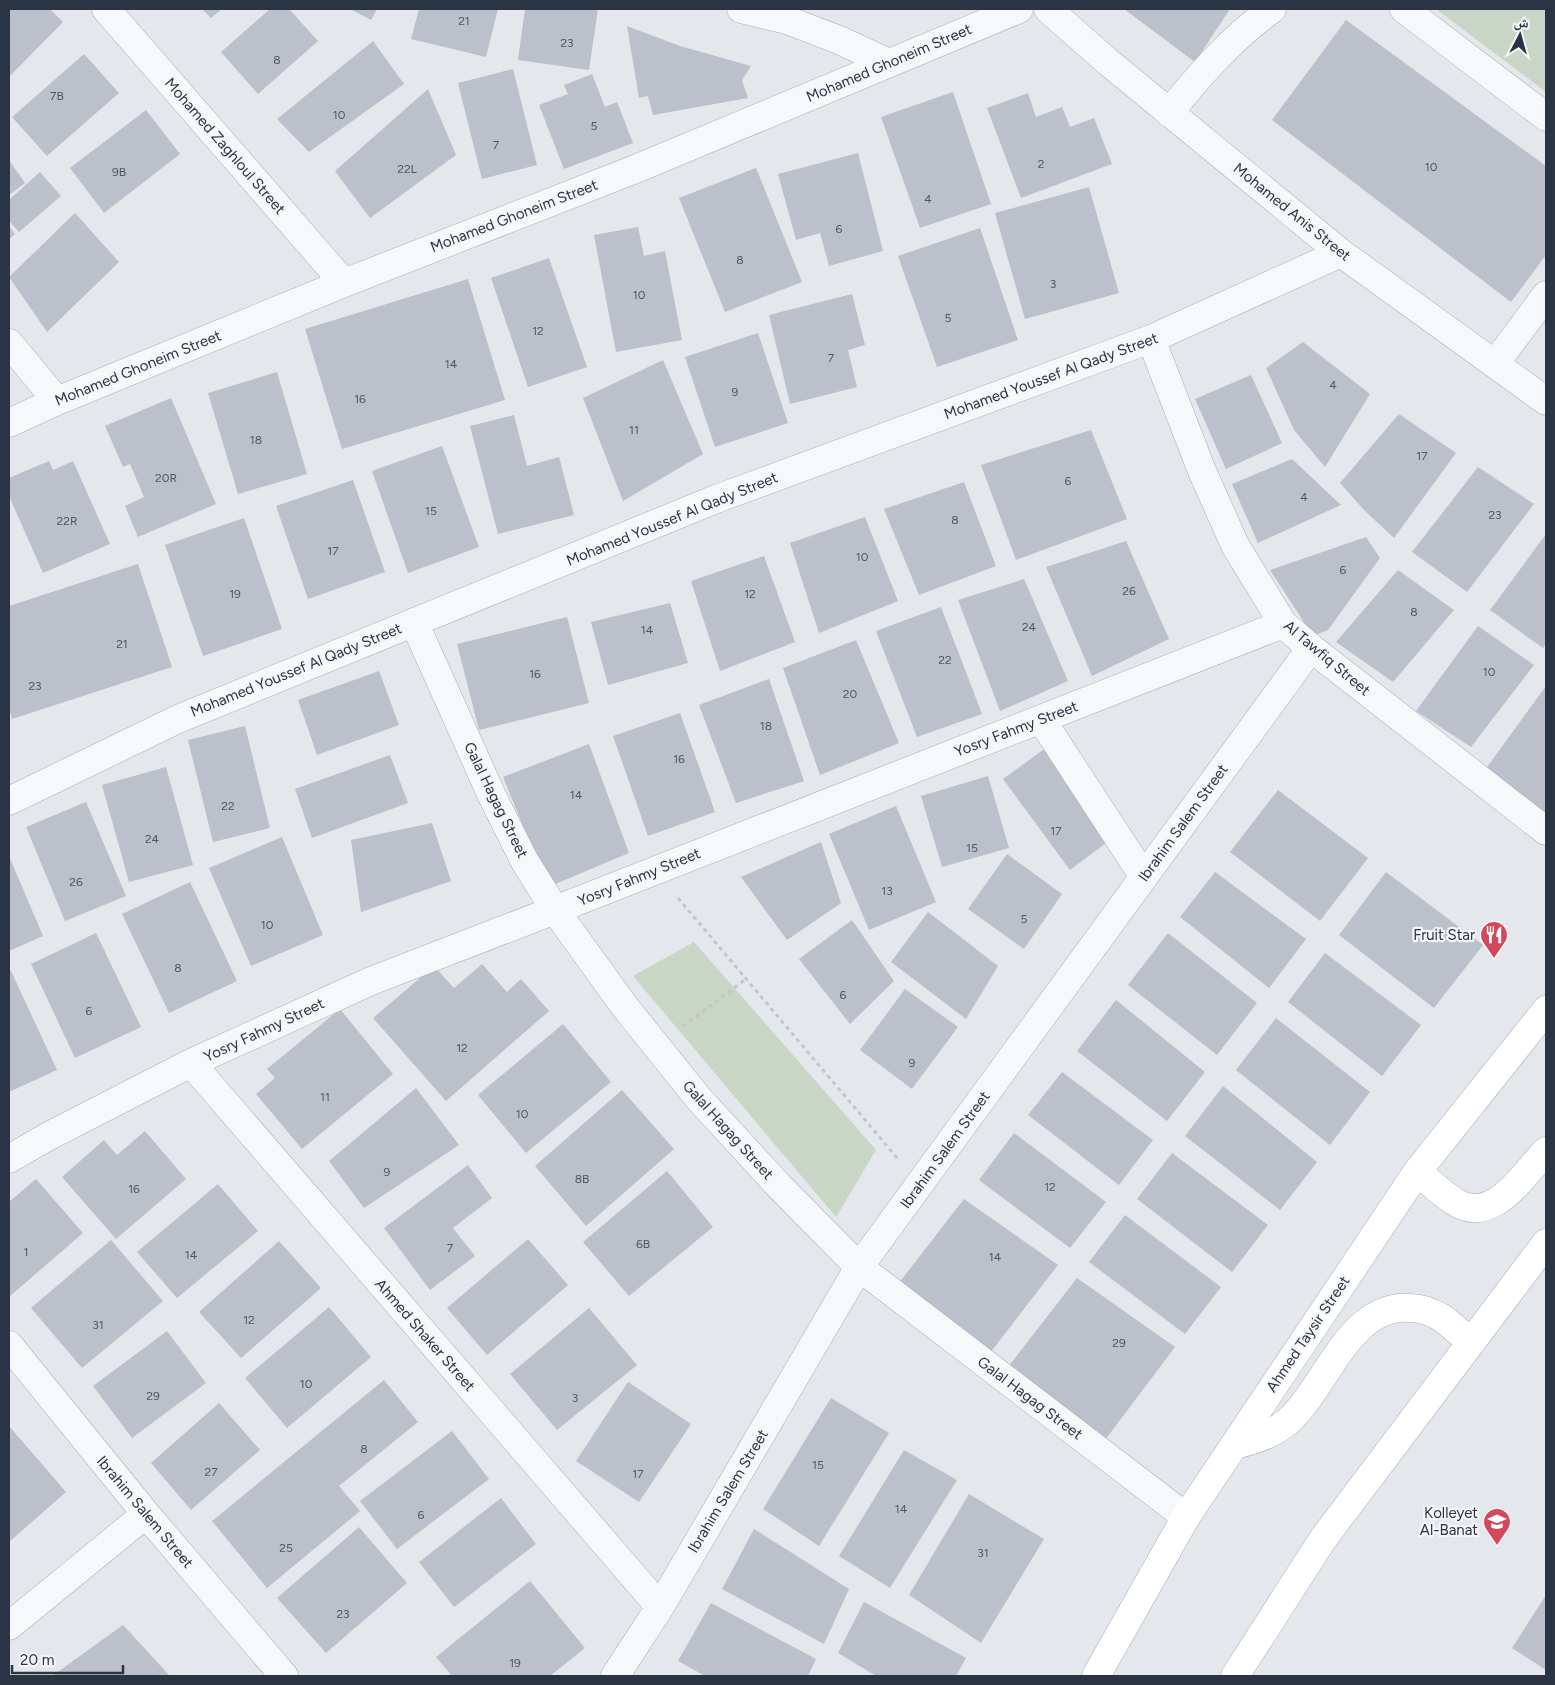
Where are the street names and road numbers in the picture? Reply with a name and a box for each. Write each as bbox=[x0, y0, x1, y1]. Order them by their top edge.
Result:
street label: Mohamed Ghoneim Street bbox=[804, 20, 975, 106]
street label: Mohamed Zaghloul Street bbox=[161, 74, 289, 218]
street label: Mohamed Anis Street bbox=[1230, 159, 1354, 265]
street label: Mohamed Ghoneim Street bbox=[428, 176, 601, 256]
street label: Mohamed Ghoneim Street bbox=[52, 326, 224, 410]
street label: Mohamed Youssef Al Qady Street bbox=[942, 329, 1161, 423]
street label: Mohamed Youssef Al Qady Street bbox=[564, 468, 781, 570]
street label: Al Tawfiq Street bbox=[1280, 617, 1374, 700]
street label: Mohamed Youssef Al Qady Street bbox=[188, 619, 405, 721]
street label: Yosry Fahmy Street bbox=[952, 697, 1081, 761]
street label: Galal Hagag Street bbox=[460, 739, 532, 861]
street label: Ibrahim Salem Street bbox=[1134, 761, 1232, 885]
street label: Yosry Fahmy Street bbox=[575, 844, 703, 910]
street label: Yosry Fahmy Street bbox=[201, 994, 327, 1066]
street label: Galal Hagag Street bbox=[679, 1077, 777, 1183]
street label: Ibrahim Salem Street bbox=[896, 1088, 994, 1212]
street label: Ahmed Taysir Street bbox=[1263, 1272, 1354, 1395]
street label: Ahmed Shaker Street bbox=[371, 1275, 479, 1395]
street label: Galal Hagag Street bbox=[974, 1353, 1086, 1444]
street label: Ibrahim Salem Street bbox=[684, 1426, 772, 1556]
street label: Ibrahim Salem Street bbox=[93, 1452, 197, 1572]

